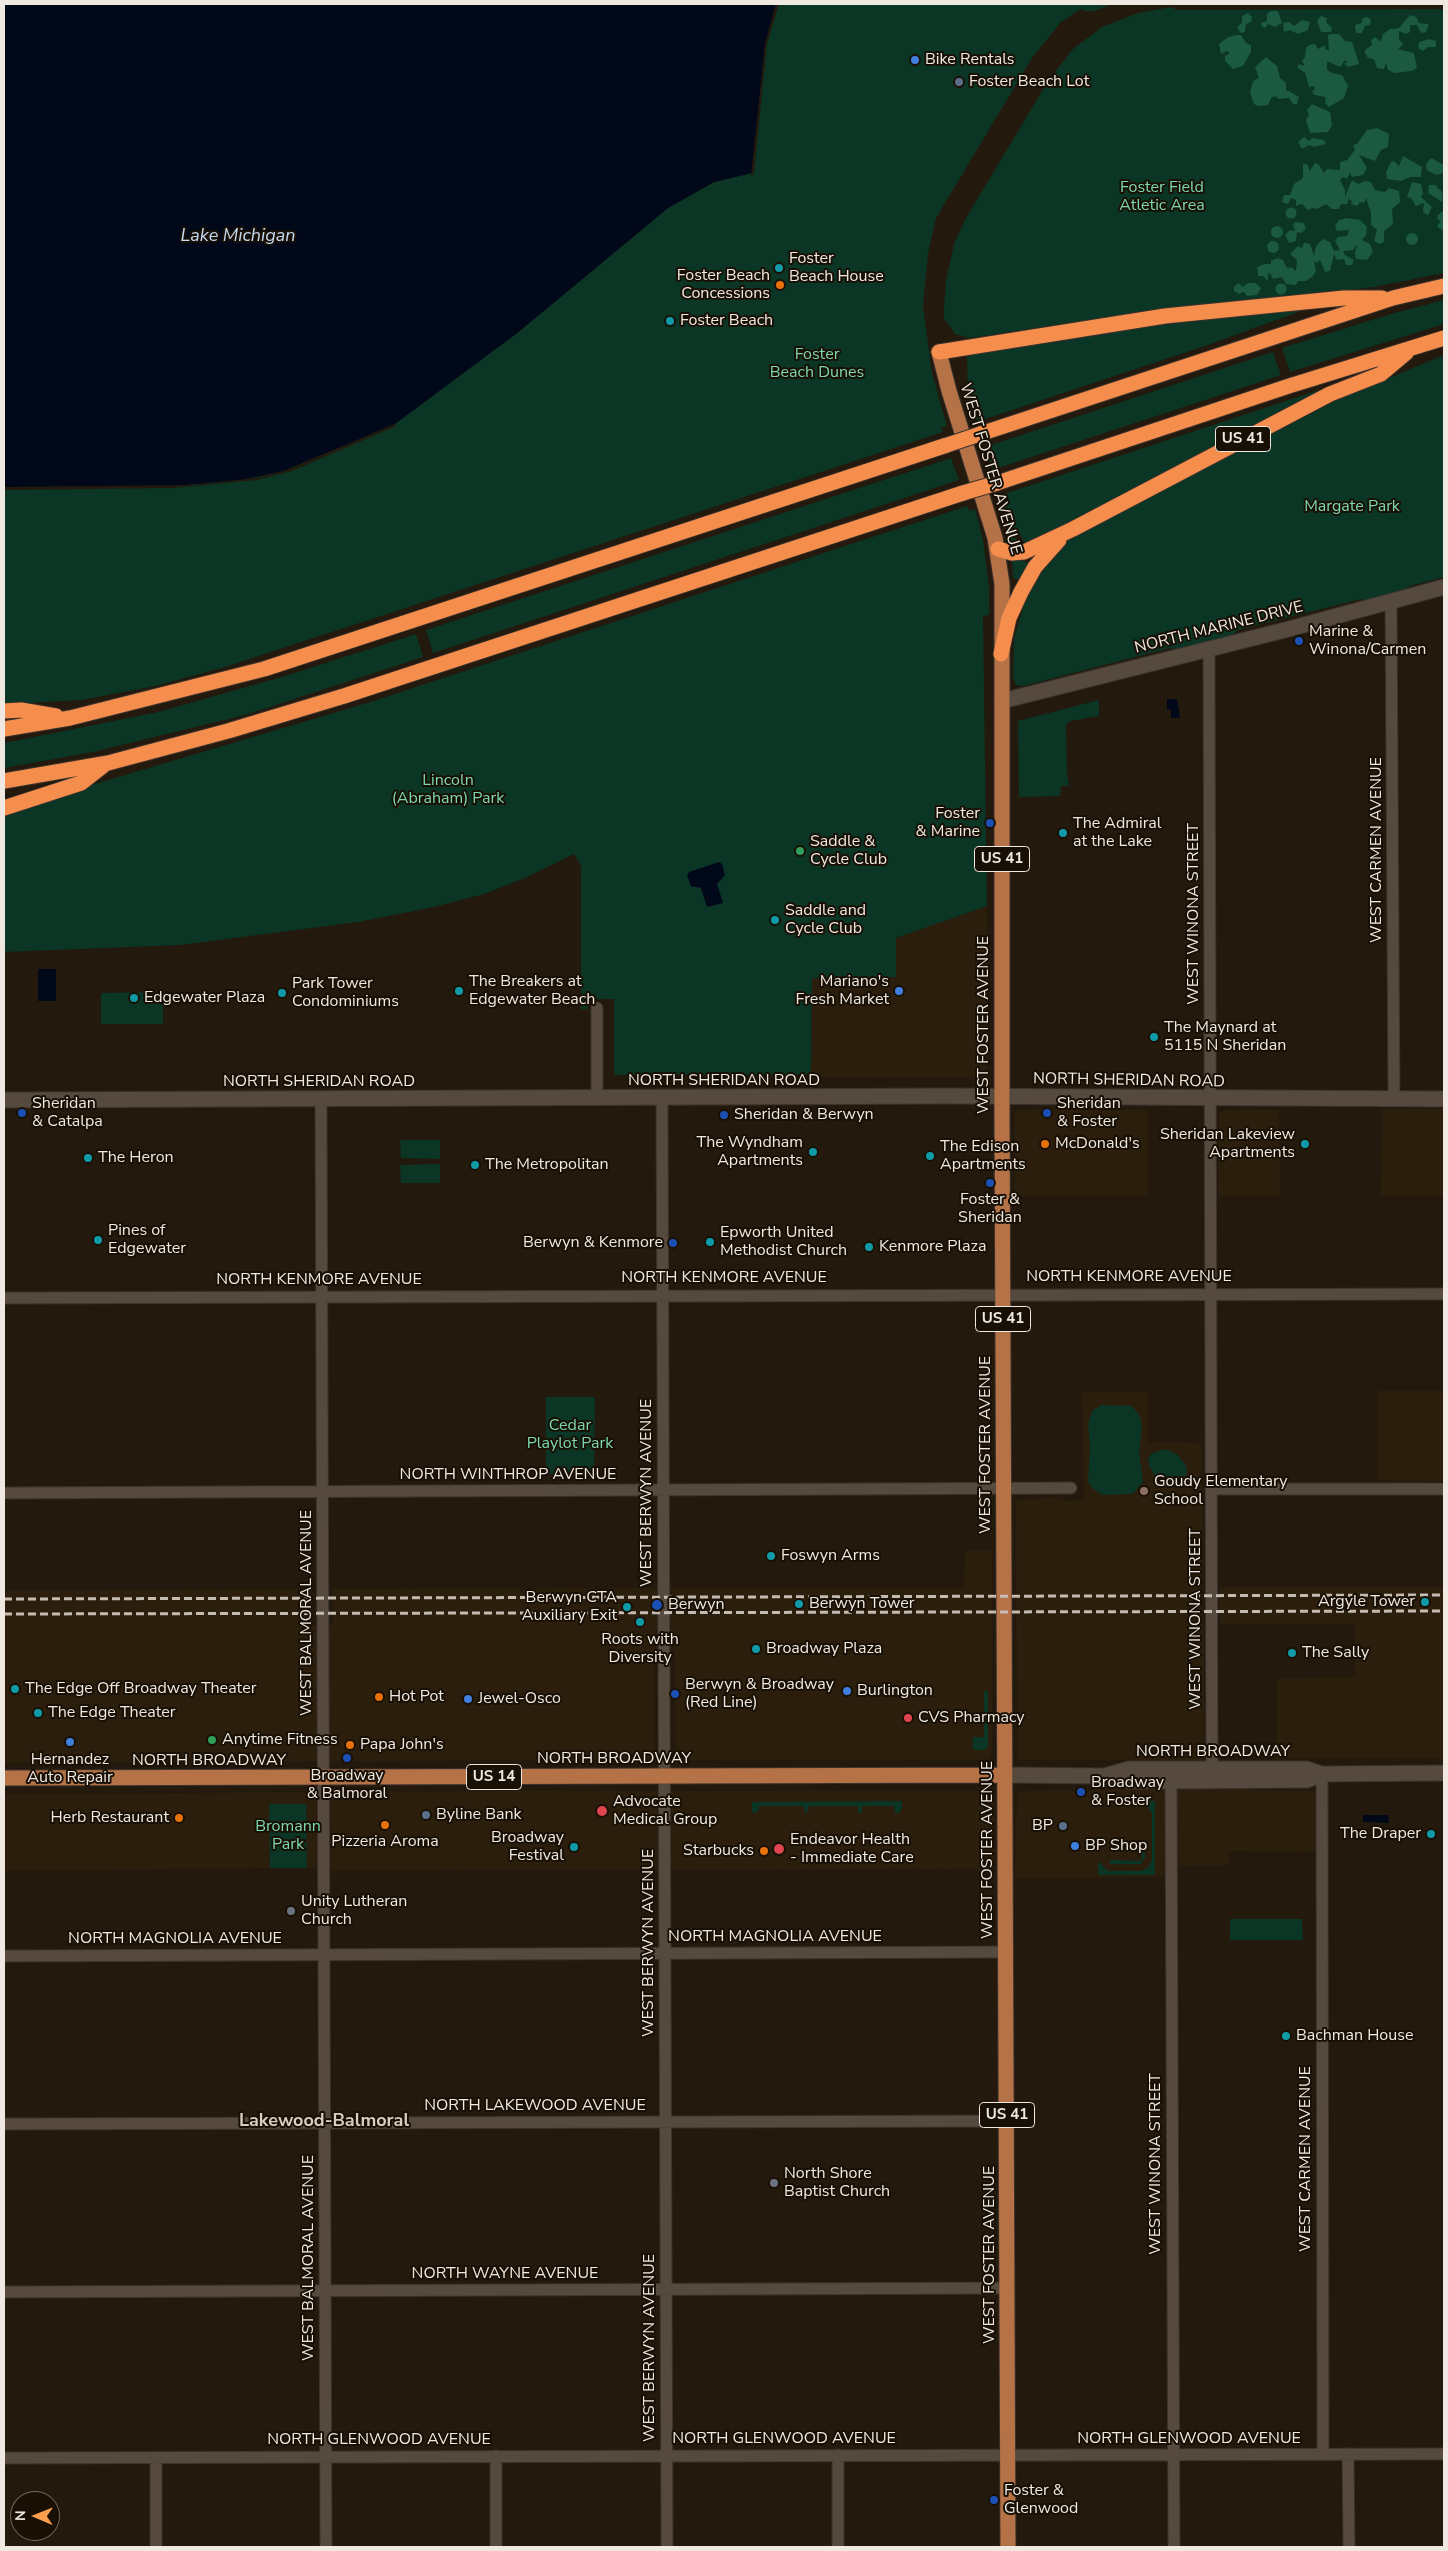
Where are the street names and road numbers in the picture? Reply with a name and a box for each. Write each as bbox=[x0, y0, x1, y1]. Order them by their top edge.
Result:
street label: WEST FOSTER AVENUE bbox=[955, 381, 1025, 557]
road number: US 41 bbox=[1216, 426, 1270, 452]
street label: NORTH MARINE DRIVE bbox=[1133, 598, 1305, 658]
street label: WEST CARMEN AVENUE bbox=[1367, 757, 1387, 943]
street label: WEST WINONA STREET bbox=[1184, 823, 1204, 1005]
road number: US 41 bbox=[974, 846, 1030, 872]
street label: WEST FOSTER AVENUE bbox=[974, 936, 994, 1114]
street label: NORTH SHERIDAN ROAD bbox=[1033, 1070, 1225, 1092]
street label: NORTH SHERIDAN ROAD bbox=[628, 1071, 820, 1091]
street label: NORTH SHERIDAN ROAD bbox=[223, 1072, 415, 1092]
street label: NORTH KENMORE AVENUE bbox=[1026, 1267, 1232, 1287]
street label: NORTH KENMORE AVENUE bbox=[621, 1268, 827, 1288]
street label: NORTH KENMORE AVENUE bbox=[216, 1270, 422, 1290]
road number: US 41 bbox=[976, 1306, 1030, 1332]
street label: WEST FOSTER AVENUE bbox=[976, 1356, 996, 1534]
street label: WEST BERWYN AVENUE bbox=[637, 1399, 657, 1587]
street label: NORTH WINTHROP AVENUE bbox=[400, 1465, 616, 1485]
street label: WEST BALMORAL AVENUE bbox=[297, 1510, 317, 1716]
street label: WEST WINONA STREET bbox=[1186, 1528, 1206, 1710]
street label: NORTH BROADWAY bbox=[1136, 1742, 1290, 1762]
street label: NORTH BROADWAY bbox=[537, 1749, 691, 1769]
street label: NORTH BROADWAY bbox=[132, 1751, 286, 1771]
street label: WEST FOSTER AVENUE bbox=[978, 1761, 998, 1939]
road number: US 14 bbox=[466, 1764, 522, 1790]
street label: WEST BERWYN AVENUE bbox=[639, 1849, 659, 2037]
street label: NORTH MAGNOLIA AVENUE bbox=[668, 1927, 882, 1947]
street label: NORTH MAGNOLIA AVENUE bbox=[68, 1929, 282, 1949]
street label: WEST CARMEN AVENUE bbox=[1296, 2066, 1316, 2252]
street label: WEST WINONA STREET bbox=[1146, 2073, 1166, 2255]
street label: NORTH LAKEWOOD AVENUE bbox=[424, 2096, 646, 2116]
road number: US 41 bbox=[980, 2102, 1034, 2128]
street label: WEST BALMORAL AVENUE bbox=[299, 2155, 319, 2361]
street label: WEST FOSTER AVENUE bbox=[980, 2166, 1000, 2344]
street label: WEST BERWYN AVENUE bbox=[640, 2254, 660, 2442]
street label: NORTH WAYNE AVENUE bbox=[412, 2264, 598, 2284]
street label: NORTH GLENWOOD AVENUE bbox=[672, 2429, 896, 2449]
street label: NORTH GLENWOOD AVENUE bbox=[1077, 2429, 1301, 2449]
street label: NORTH GLENWOOD AVENUE bbox=[267, 2430, 491, 2450]

